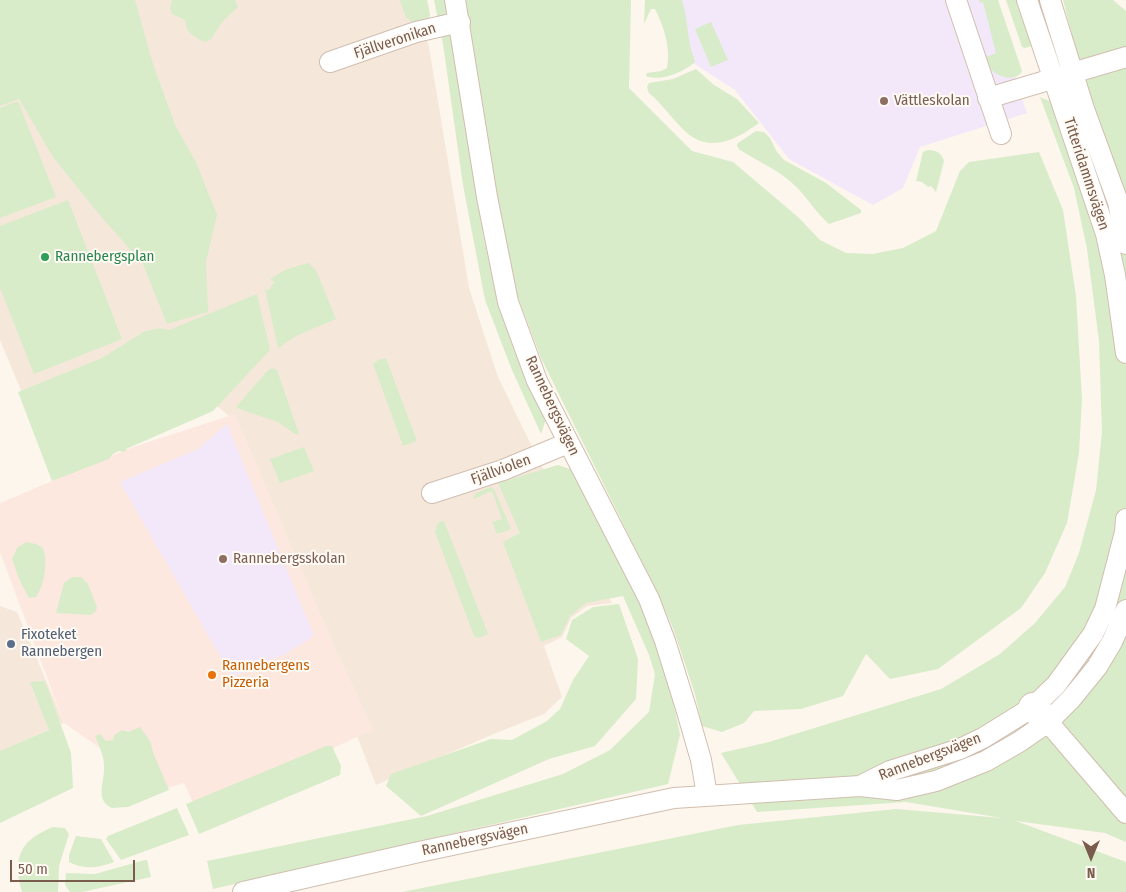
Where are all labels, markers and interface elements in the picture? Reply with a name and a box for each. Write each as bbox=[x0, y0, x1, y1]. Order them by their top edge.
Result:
street label: Fjällveronikan bbox=[352, 19, 438, 63]
place label: Vättleskolan bbox=[894, 92, 970, 110]
marker: Vättleskolan bbox=[878, 95, 890, 107]
street label: Titteridammsvägen bbox=[1059, 115, 1113, 233]
place label: Rannebergsplan bbox=[55, 248, 154, 266]
marker: Rannebergsplan bbox=[39, 251, 51, 263]
street label: Rannebergsvägen bbox=[521, 353, 583, 459]
street label: Fjällviolen bbox=[469, 451, 533, 489]
place label: Rannebergsskolan bbox=[233, 550, 345, 568]
marker: Rannebergsskolan bbox=[217, 553, 229, 565]
place label: Fixoteket Rannebergen bbox=[21, 626, 102, 661]
marker: Fixoteket Rannebergen bbox=[5, 638, 17, 650]
place label: Rannebergens Pizzeria bbox=[222, 657, 310, 692]
marker: Rannebergens Pizzeria bbox=[206, 669, 218, 681]
street label: Rannebergsvägen bbox=[876, 729, 984, 785]
street label: Rannebergsvägen bbox=[420, 820, 530, 860]
north arrow bbox=[1066, 832, 1116, 882]
scale bar bbox=[12, 850, 138, 882]
text: 50 m bbox=[18, 860, 48, 878]
text: N bbox=[1087, 864, 1095, 881]

